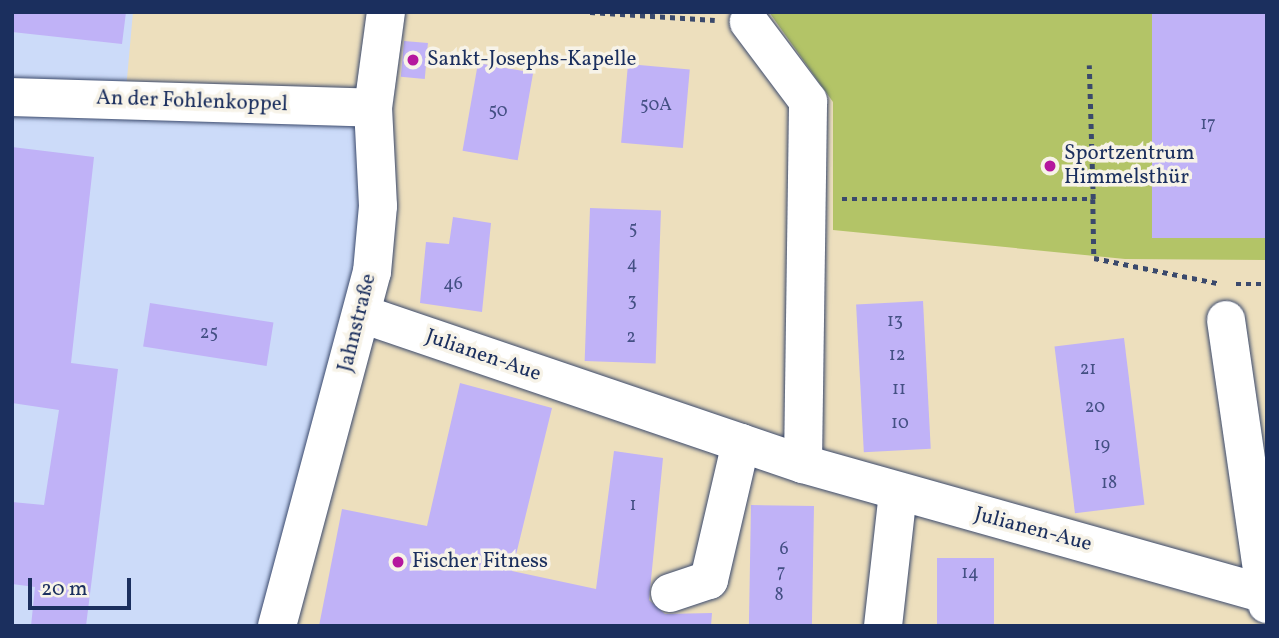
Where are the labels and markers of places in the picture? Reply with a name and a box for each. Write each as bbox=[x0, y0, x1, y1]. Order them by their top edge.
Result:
place label: Sankt-Josephs-Kapelle bbox=[427, 47, 636, 73]
marker: Sankt-Josephs-Kapelle bbox=[405, 52, 421, 68]
place label: Sportzentrum Himmelsthür bbox=[1064, 141, 1195, 191]
marker: Sportzentrum Himmelsthür bbox=[1042, 158, 1058, 174]
place label: Fischer Fitness bbox=[412, 549, 548, 575]
marker: Fischer Fitness bbox=[390, 554, 406, 570]

